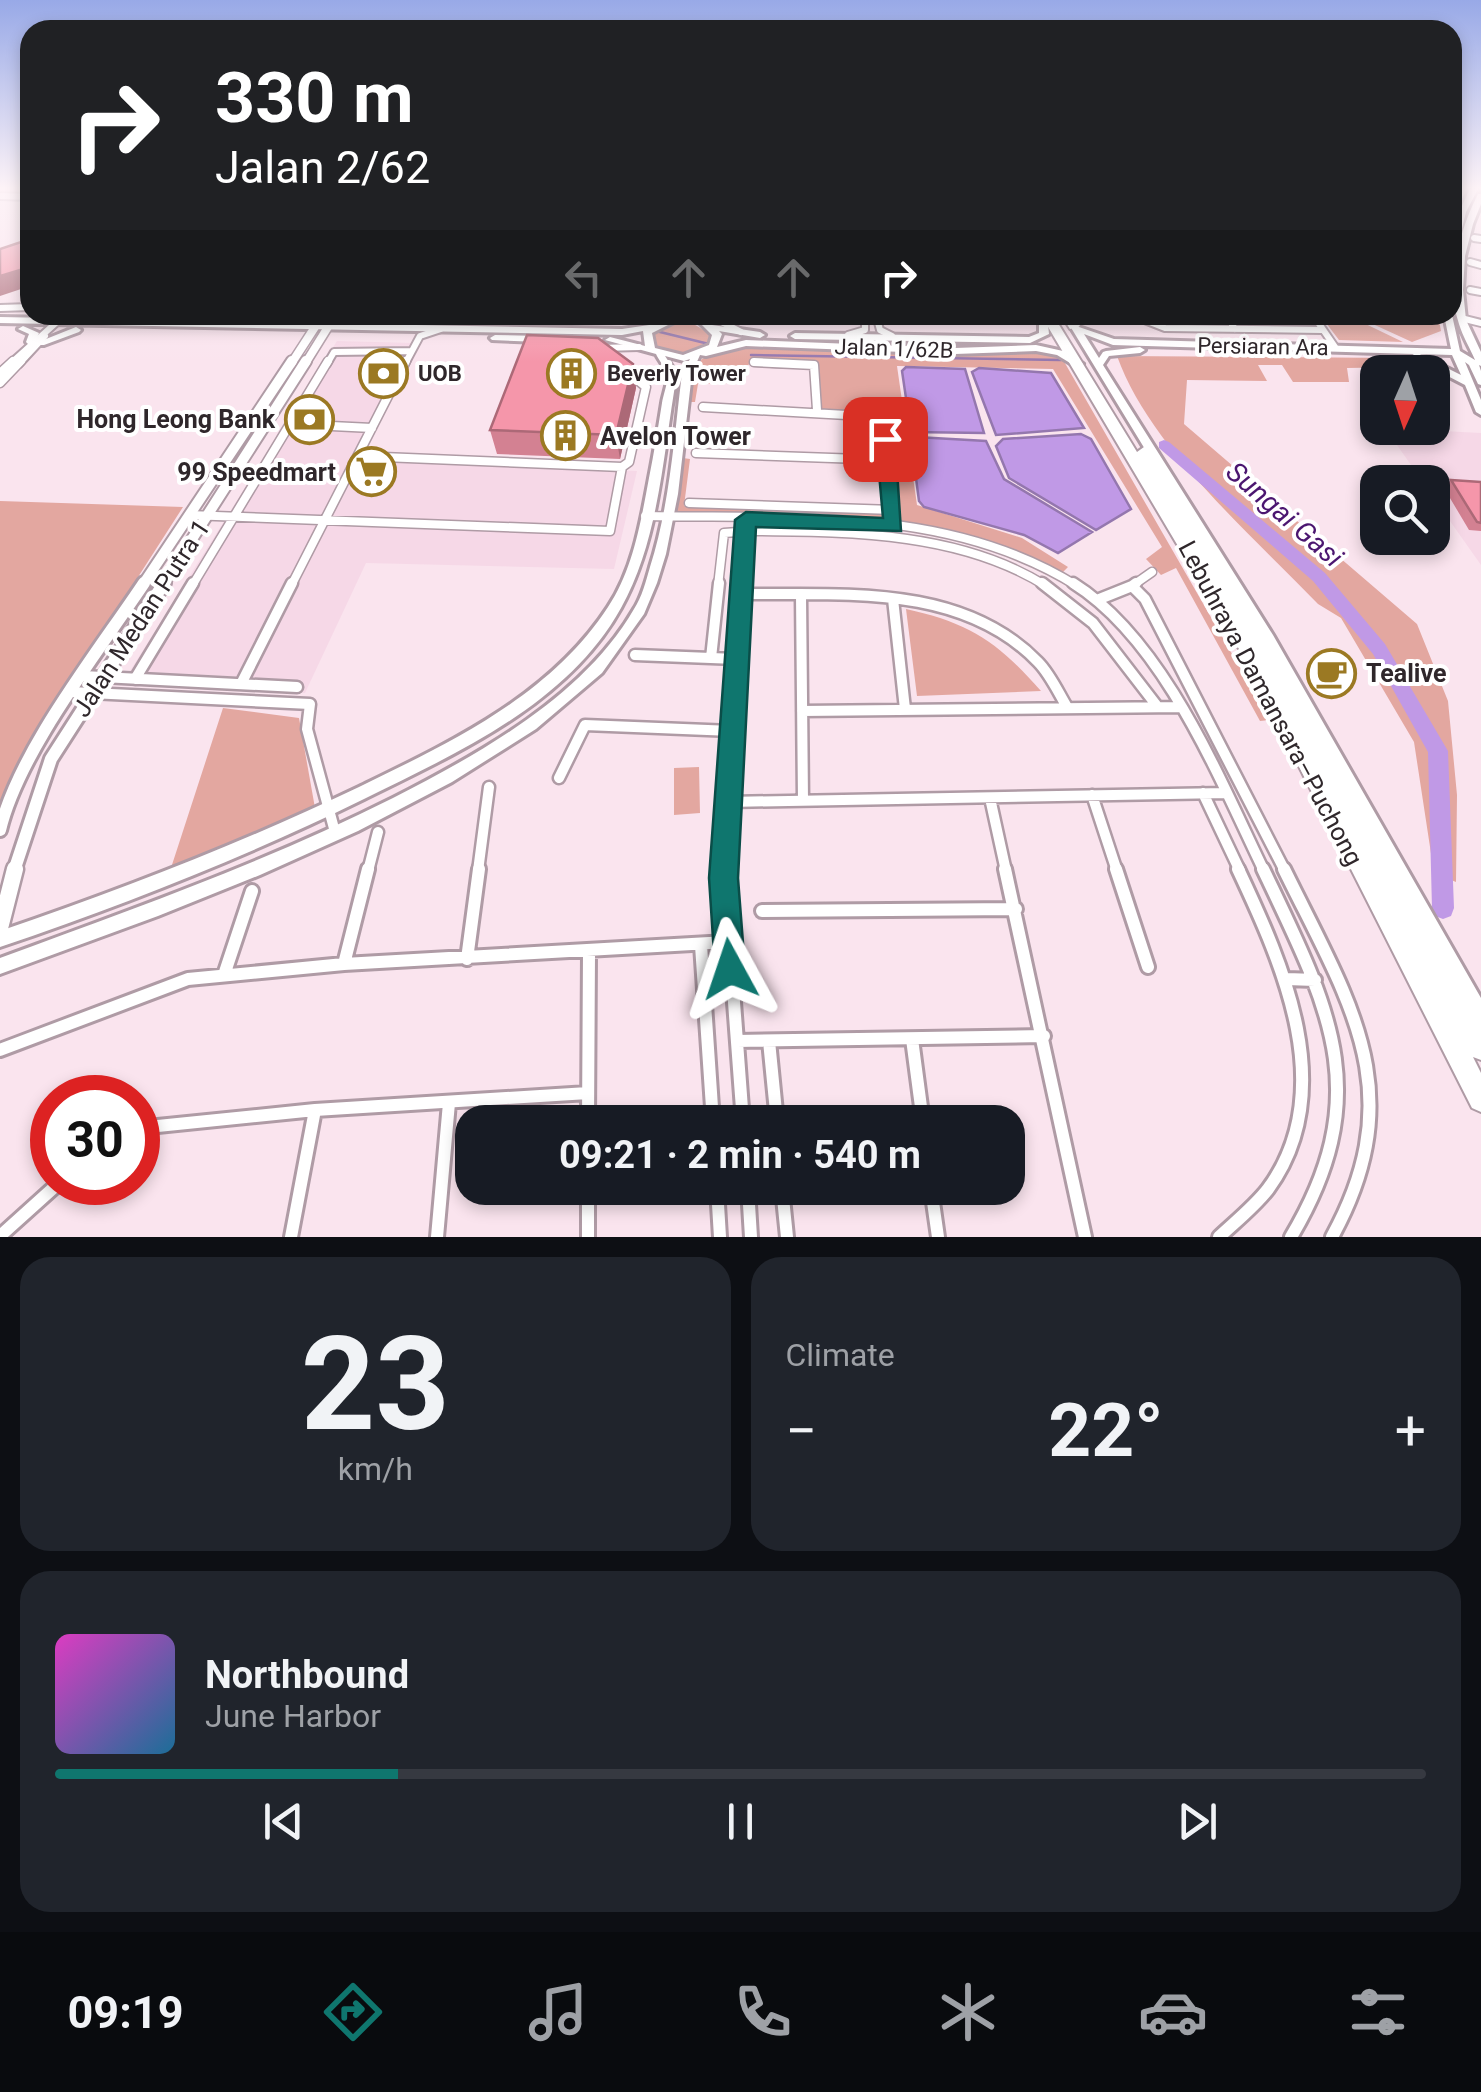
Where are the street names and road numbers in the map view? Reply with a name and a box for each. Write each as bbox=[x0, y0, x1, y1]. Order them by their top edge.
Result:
street label: Persiaran Ara bbox=[1197, 333, 1329, 360]
street label: Jalan 1/62B bbox=[834, 334, 954, 363]
street label: Jalan Medan Putra 1 bbox=[67, 514, 216, 722]
street label: Lebuhraya Damansara–Puchong bbox=[1172, 536, 1369, 871]

